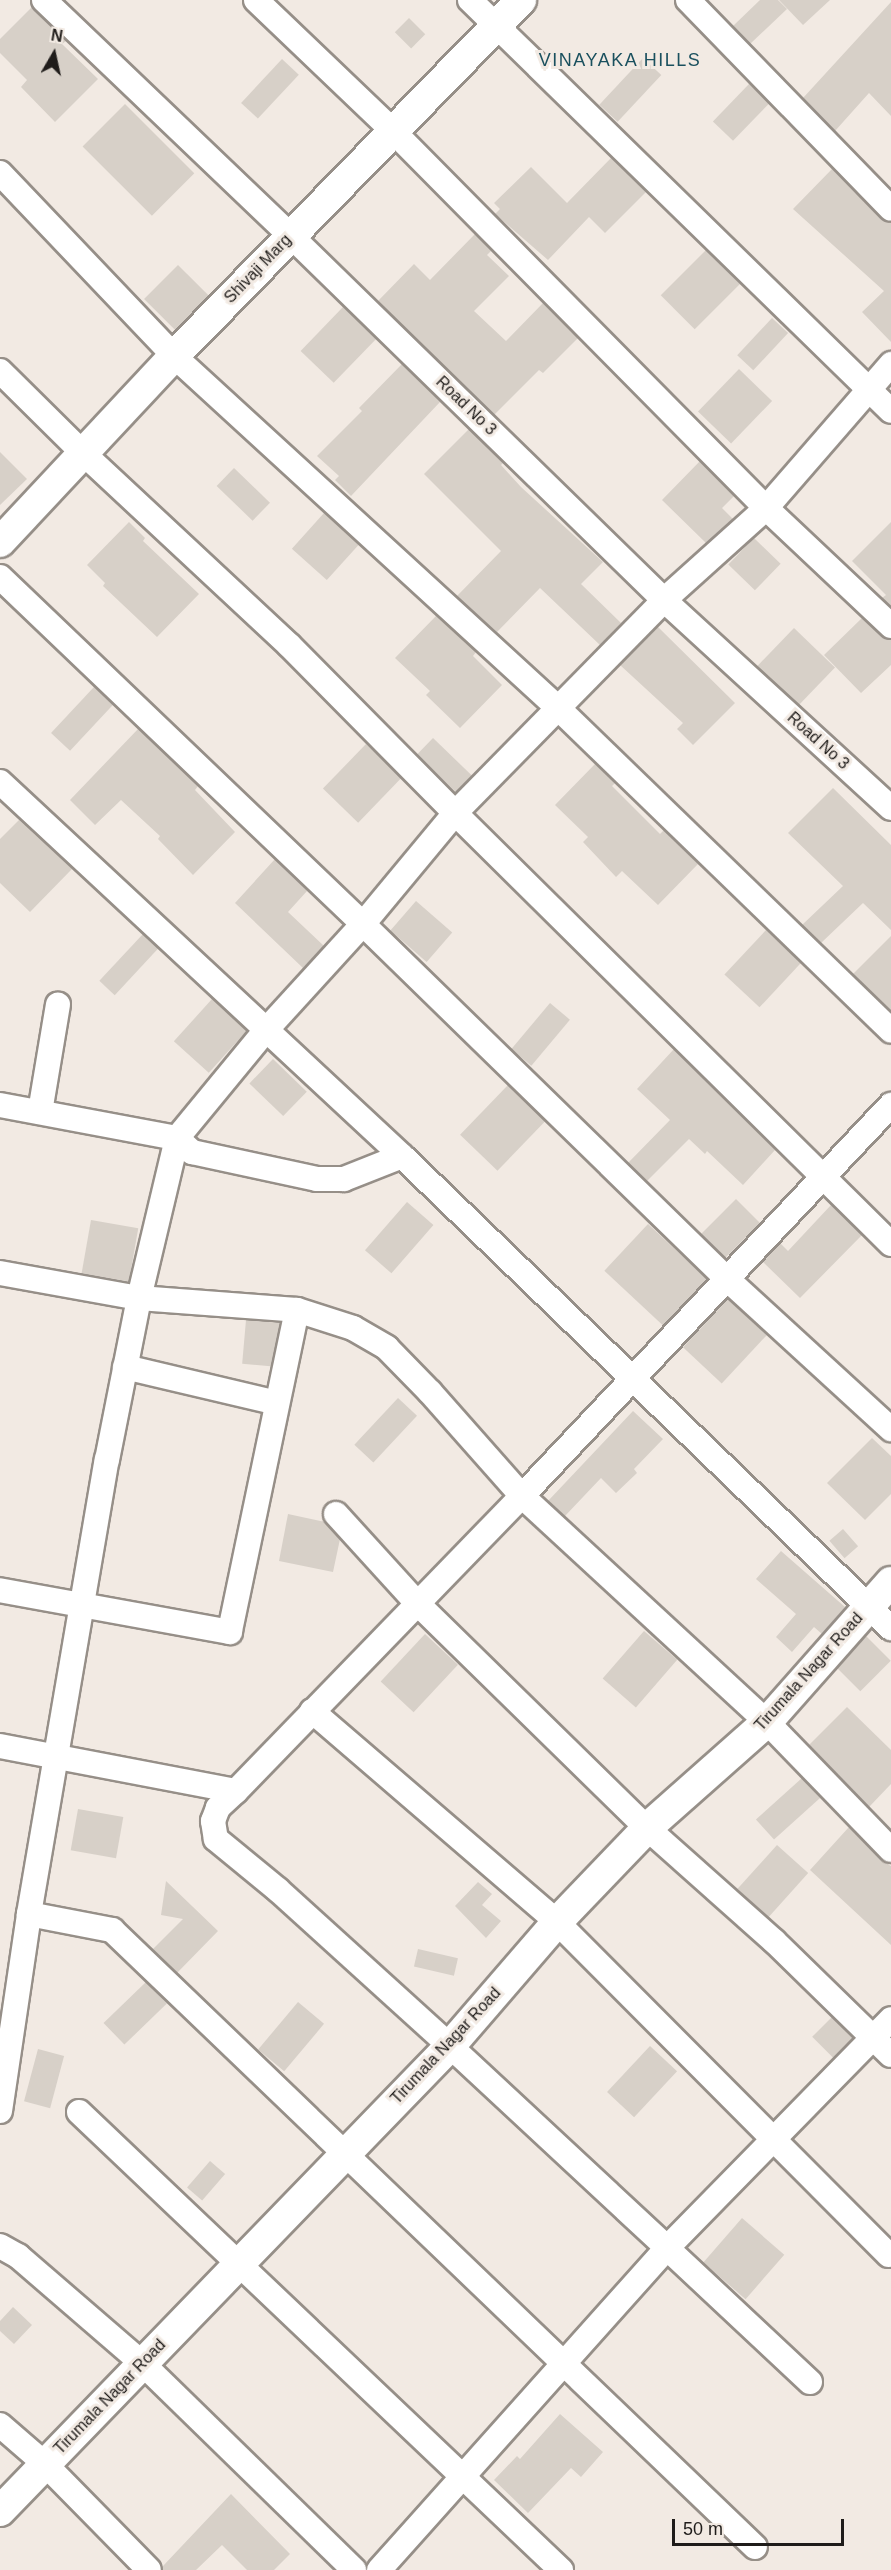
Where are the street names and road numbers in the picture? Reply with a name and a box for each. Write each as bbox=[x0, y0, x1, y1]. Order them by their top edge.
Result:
street label: Shivaji Marg bbox=[221, 231, 295, 307]
street label: Road No 3 bbox=[432, 373, 500, 439]
street label: Road No 3 bbox=[783, 708, 853, 774]
street label: Tirumala Nagar Road bbox=[751, 1609, 867, 1735]
street label: Tirumala Nagar Road bbox=[387, 1984, 505, 2108]
street label: Tirumala Nagar Road bbox=[50, 2336, 170, 2458]

